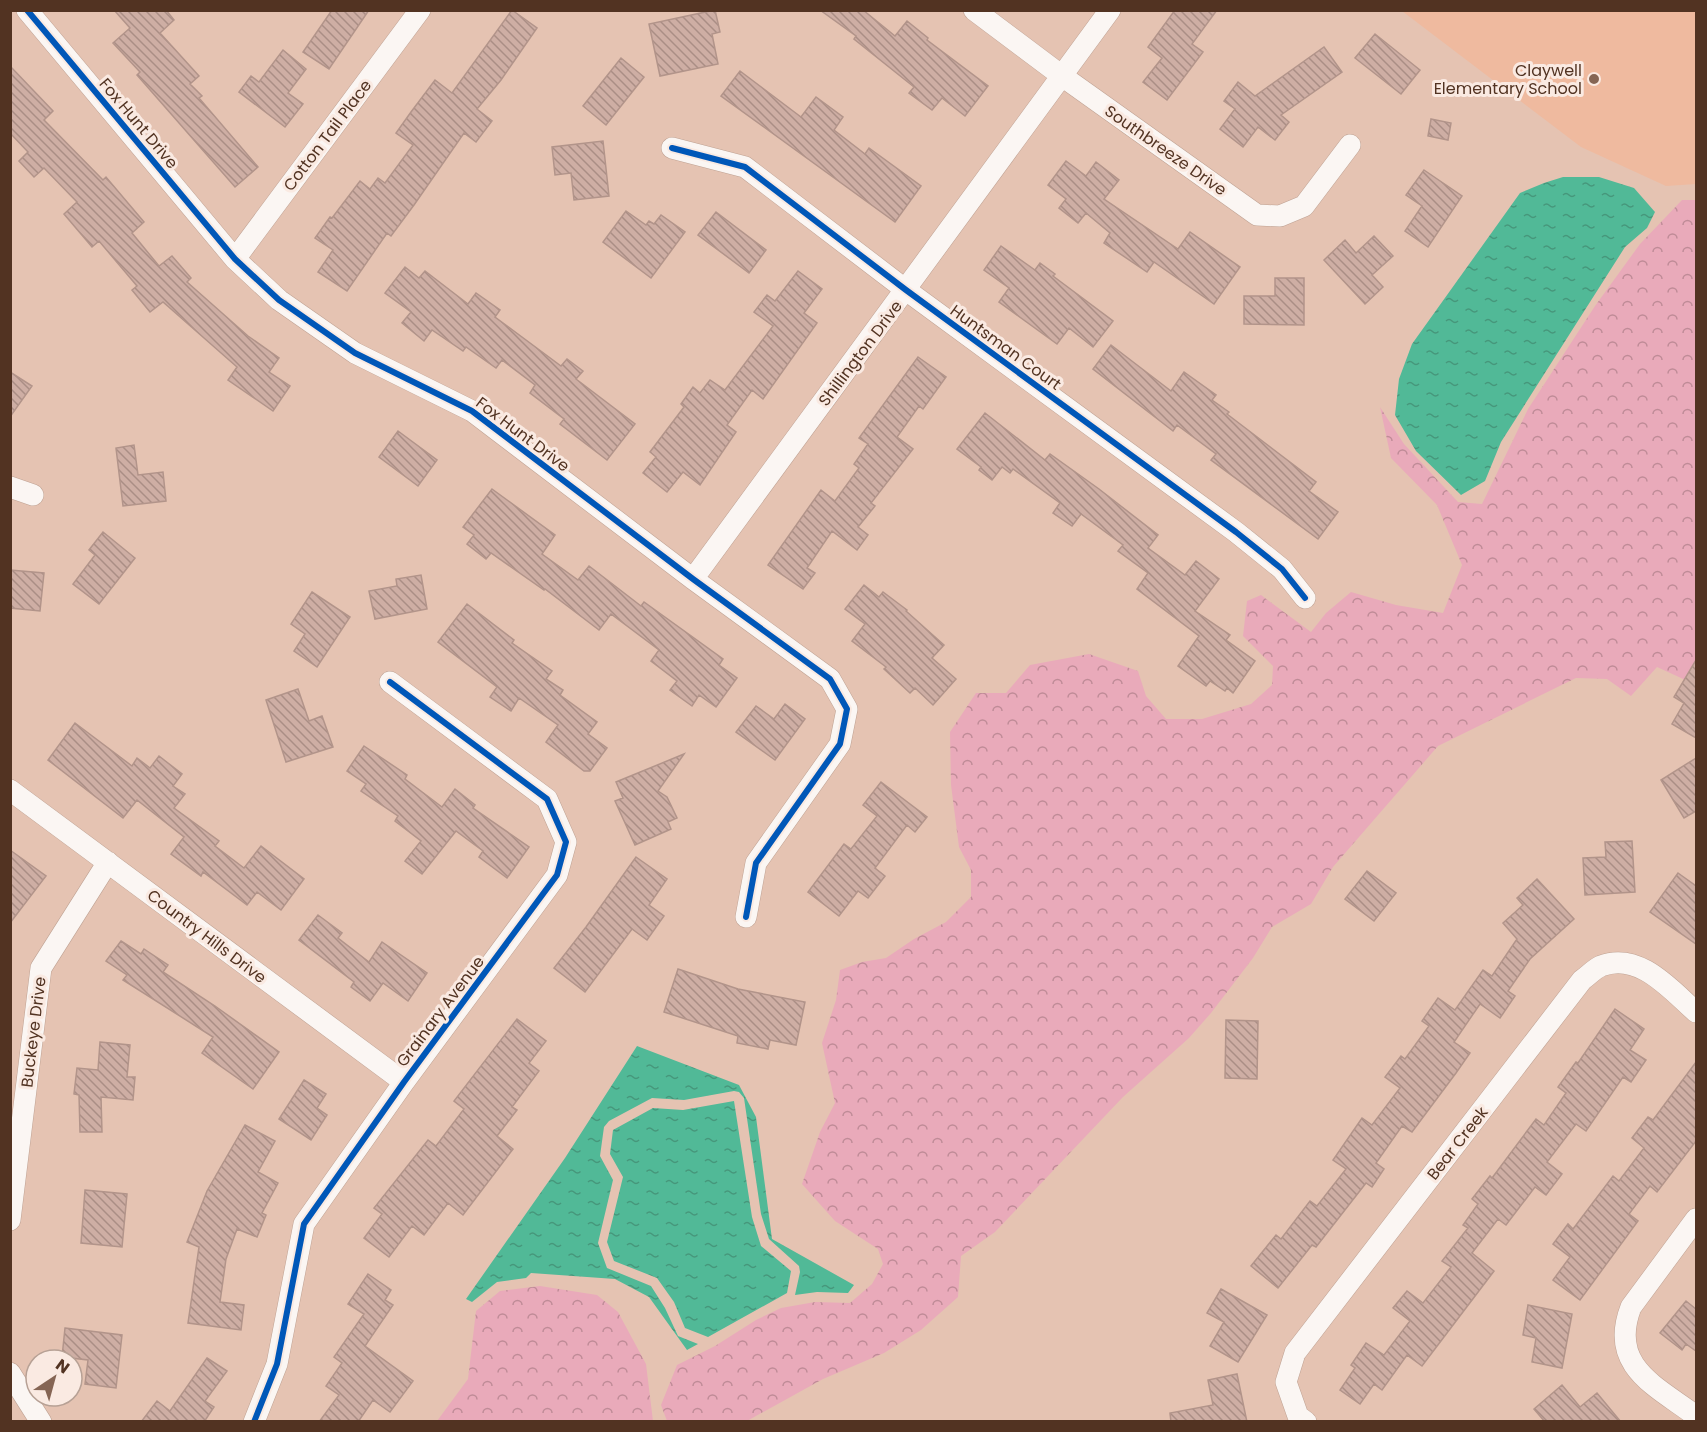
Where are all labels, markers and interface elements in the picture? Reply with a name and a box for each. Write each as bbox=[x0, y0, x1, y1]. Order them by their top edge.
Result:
place label: Claywell Elementary School bbox=[1434, 59, 1582, 100]
marker: Claywell Elementary School bbox=[1587, 72, 1601, 86]
street label: Fox Hunt Drive bbox=[94, 73, 183, 174]
street label: Cotton Tail Place bbox=[278, 75, 377, 196]
street label: Southbreeze Drive bbox=[1100, 100, 1231, 201]
street label: Shillington Drive bbox=[813, 296, 908, 411]
street label: Huntsman Court bbox=[945, 299, 1066, 396]
street label: Fox Hunt Drive bbox=[471, 392, 574, 477]
street label: Country Hills Drive bbox=[142, 884, 271, 989]
street label: Grainary Avenue bbox=[391, 951, 490, 1072]
street label: Buckeye Drive bbox=[15, 975, 52, 1089]
street label: Bear Creek bbox=[1421, 1101, 1494, 1185]
north arrow bbox=[24, 1348, 84, 1408]
text: N bbox=[51, 1353, 74, 1379]

